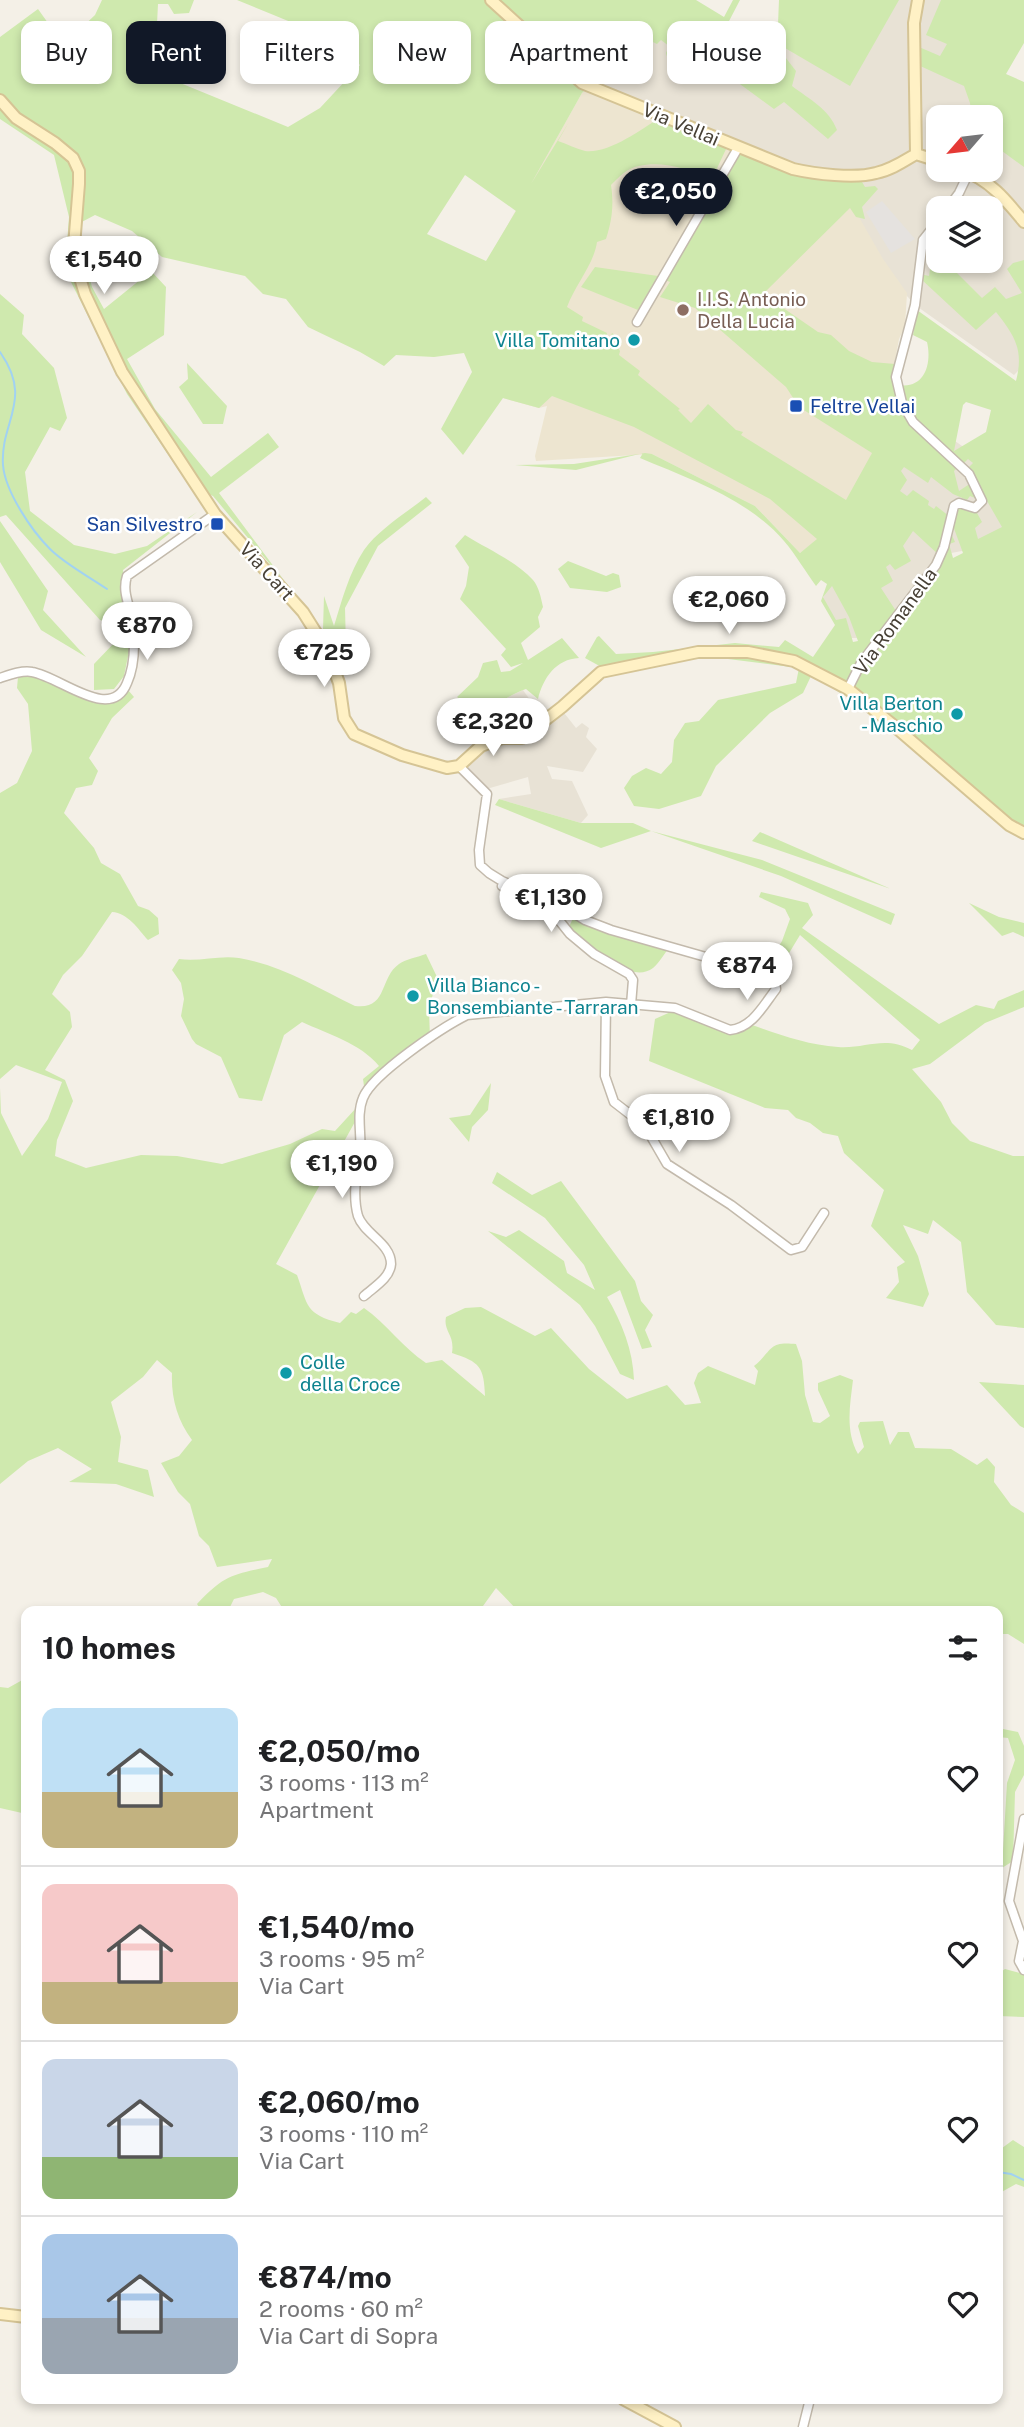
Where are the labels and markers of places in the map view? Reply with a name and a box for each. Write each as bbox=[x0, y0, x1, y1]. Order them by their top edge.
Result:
pin: €2,050 bbox=[619, 168, 733, 228]
pin: €1,540 bbox=[47, 236, 161, 296]
place label: I.I.S. Antonio Della Lucia bbox=[697, 288, 806, 332]
marker: I.I.S. Antonio Della Lucia bbox=[675, 302, 691, 318]
place label: Villa Tomitano bbox=[495, 329, 620, 351]
marker: Villa Tomitano bbox=[626, 332, 642, 348]
place label: Feltre Vellai bbox=[810, 395, 915, 417]
marker: Feltre Vellai bbox=[788, 398, 804, 414]
place label: San Silvestro bbox=[86, 513, 203, 535]
marker: San Silvestro bbox=[209, 516, 225, 532]
pin: €2,060 bbox=[672, 576, 786, 636]
pin: €870 bbox=[106, 602, 188, 662]
pin: €725 bbox=[283, 630, 365, 689]
place label: Villa Berton - Maschio bbox=[840, 692, 943, 736]
pin: €2,320 bbox=[436, 698, 550, 758]
marker: Villa Berton - Maschio bbox=[949, 706, 965, 722]
pin: €1,130 bbox=[494, 874, 608, 934]
pin: €874 bbox=[706, 942, 788, 1002]
place label: Villa Bianco - Bonsembiante - Tarraran bbox=[427, 974, 639, 1018]
marker: Villa Bianco - Bonsembiante - Tarraran bbox=[405, 988, 421, 1004]
pin: €1,810 bbox=[622, 1094, 736, 1154]
pin: €1,190 bbox=[285, 1140, 399, 1200]
place label: Colle della Croce bbox=[300, 1351, 400, 1395]
marker: Colle della Croce bbox=[278, 1365, 294, 1381]

